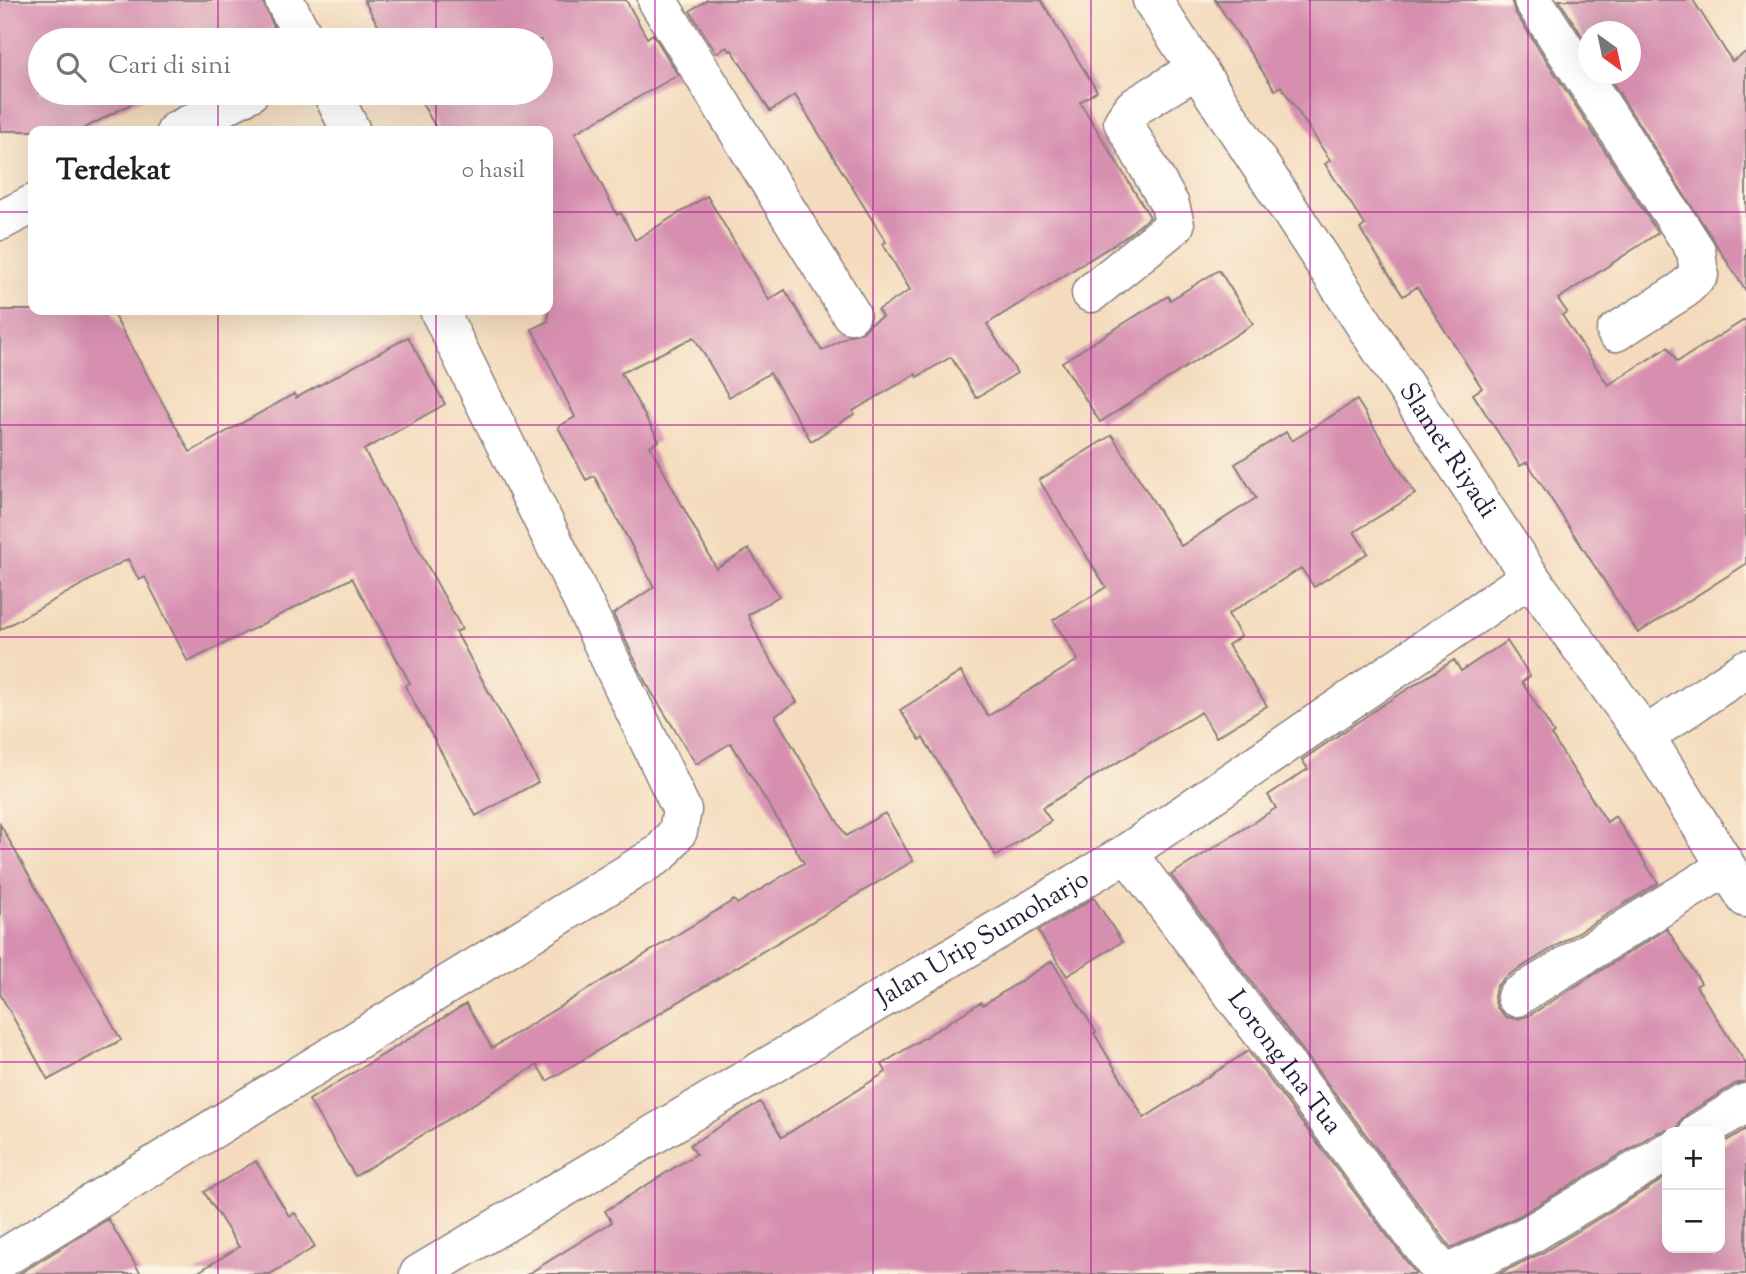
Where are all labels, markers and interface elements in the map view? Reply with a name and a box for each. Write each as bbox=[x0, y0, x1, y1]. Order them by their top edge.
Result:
north arrow bbox=[1578, 21, 1641, 84]
search box bbox=[28, 28, 553, 105]
icon: search bbox=[52, 48, 90, 86]
text: Cari di sini bbox=[108, 48, 231, 85]
text: Terdekat bbox=[56, 150, 170, 193]
text: 0 hasil bbox=[462, 155, 525, 188]
street label: Slamet Riyadi bbox=[1389, 376, 1505, 526]
street label: Jalan Urip Sumoharjo bbox=[868, 861, 1096, 1017]
street label: Lorong Ina Tua bbox=[1218, 983, 1351, 1142]
map controls bbox=[1662, 1127, 1725, 1253]
button: + bbox=[1662, 1127, 1725, 1190]
button: − bbox=[1662, 1190, 1725, 1253]

